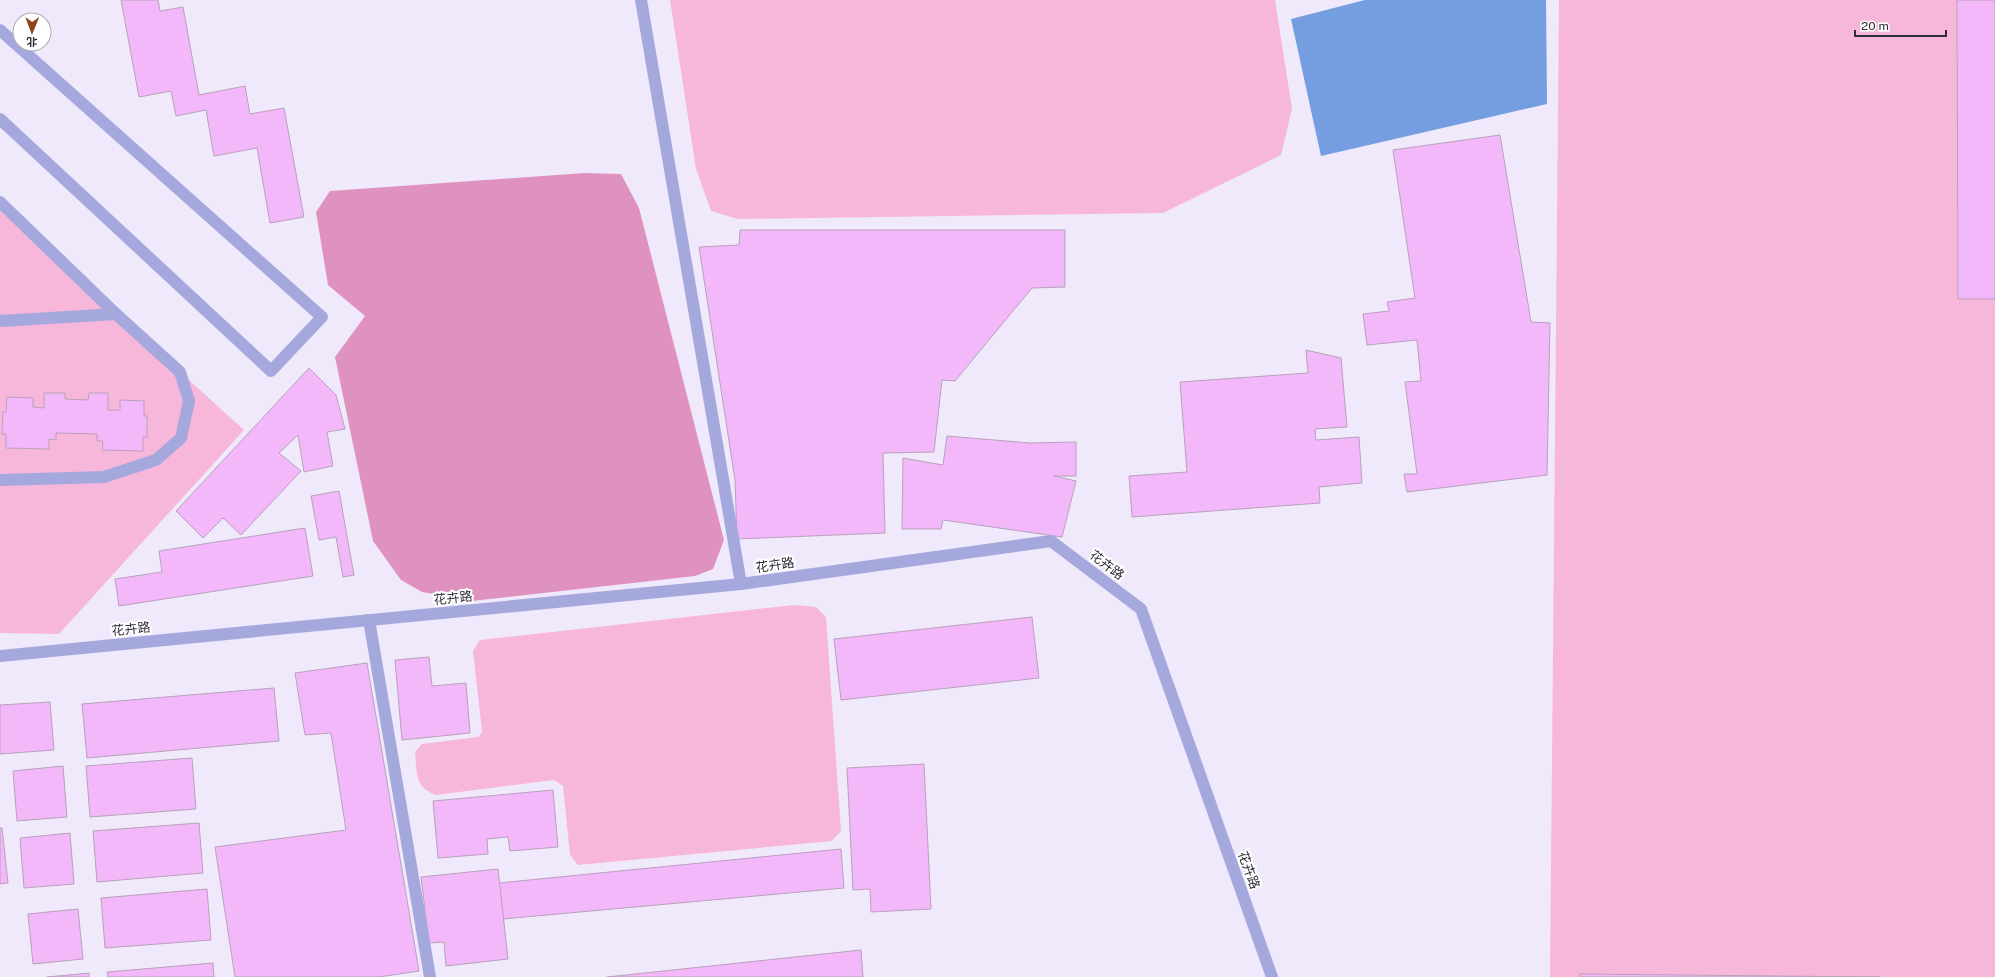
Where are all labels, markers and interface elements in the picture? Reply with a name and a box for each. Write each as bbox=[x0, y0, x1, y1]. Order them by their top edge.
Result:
north arrow bbox=[12, 12, 52, 52]
scale bar bbox=[1855, 12, 1946, 38]
text: 20 m bbox=[1861, 19, 1889, 33]
text: 北 bbox=[26, 36, 37, 48]
street label: 花卉路 bbox=[1087, 547, 1127, 583]
street label: 花卉路 bbox=[755, 555, 795, 575]
street label: 花卉路 bbox=[433, 589, 473, 607]
street label: 花卉路 bbox=[111, 620, 151, 638]
street label: 花卉路 bbox=[1235, 849, 1263, 891]

